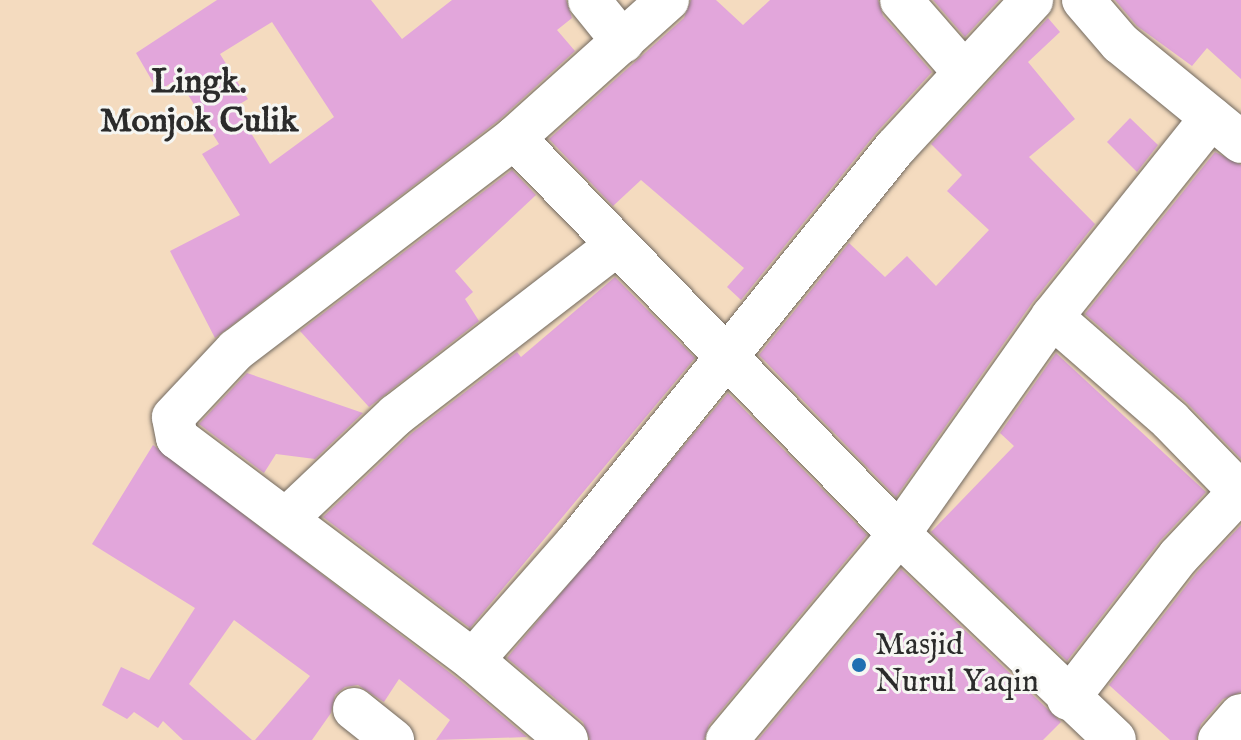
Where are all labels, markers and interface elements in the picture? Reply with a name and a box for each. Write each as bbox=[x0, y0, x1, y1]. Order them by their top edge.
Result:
district label: Lingk. Monjok Culik bbox=[100, 62, 298, 142]
place label: Masjid Nurul Yaqin bbox=[875, 628, 1039, 703]
marker: Masjid Nurul Yaqin bbox=[850, 656, 868, 674]

